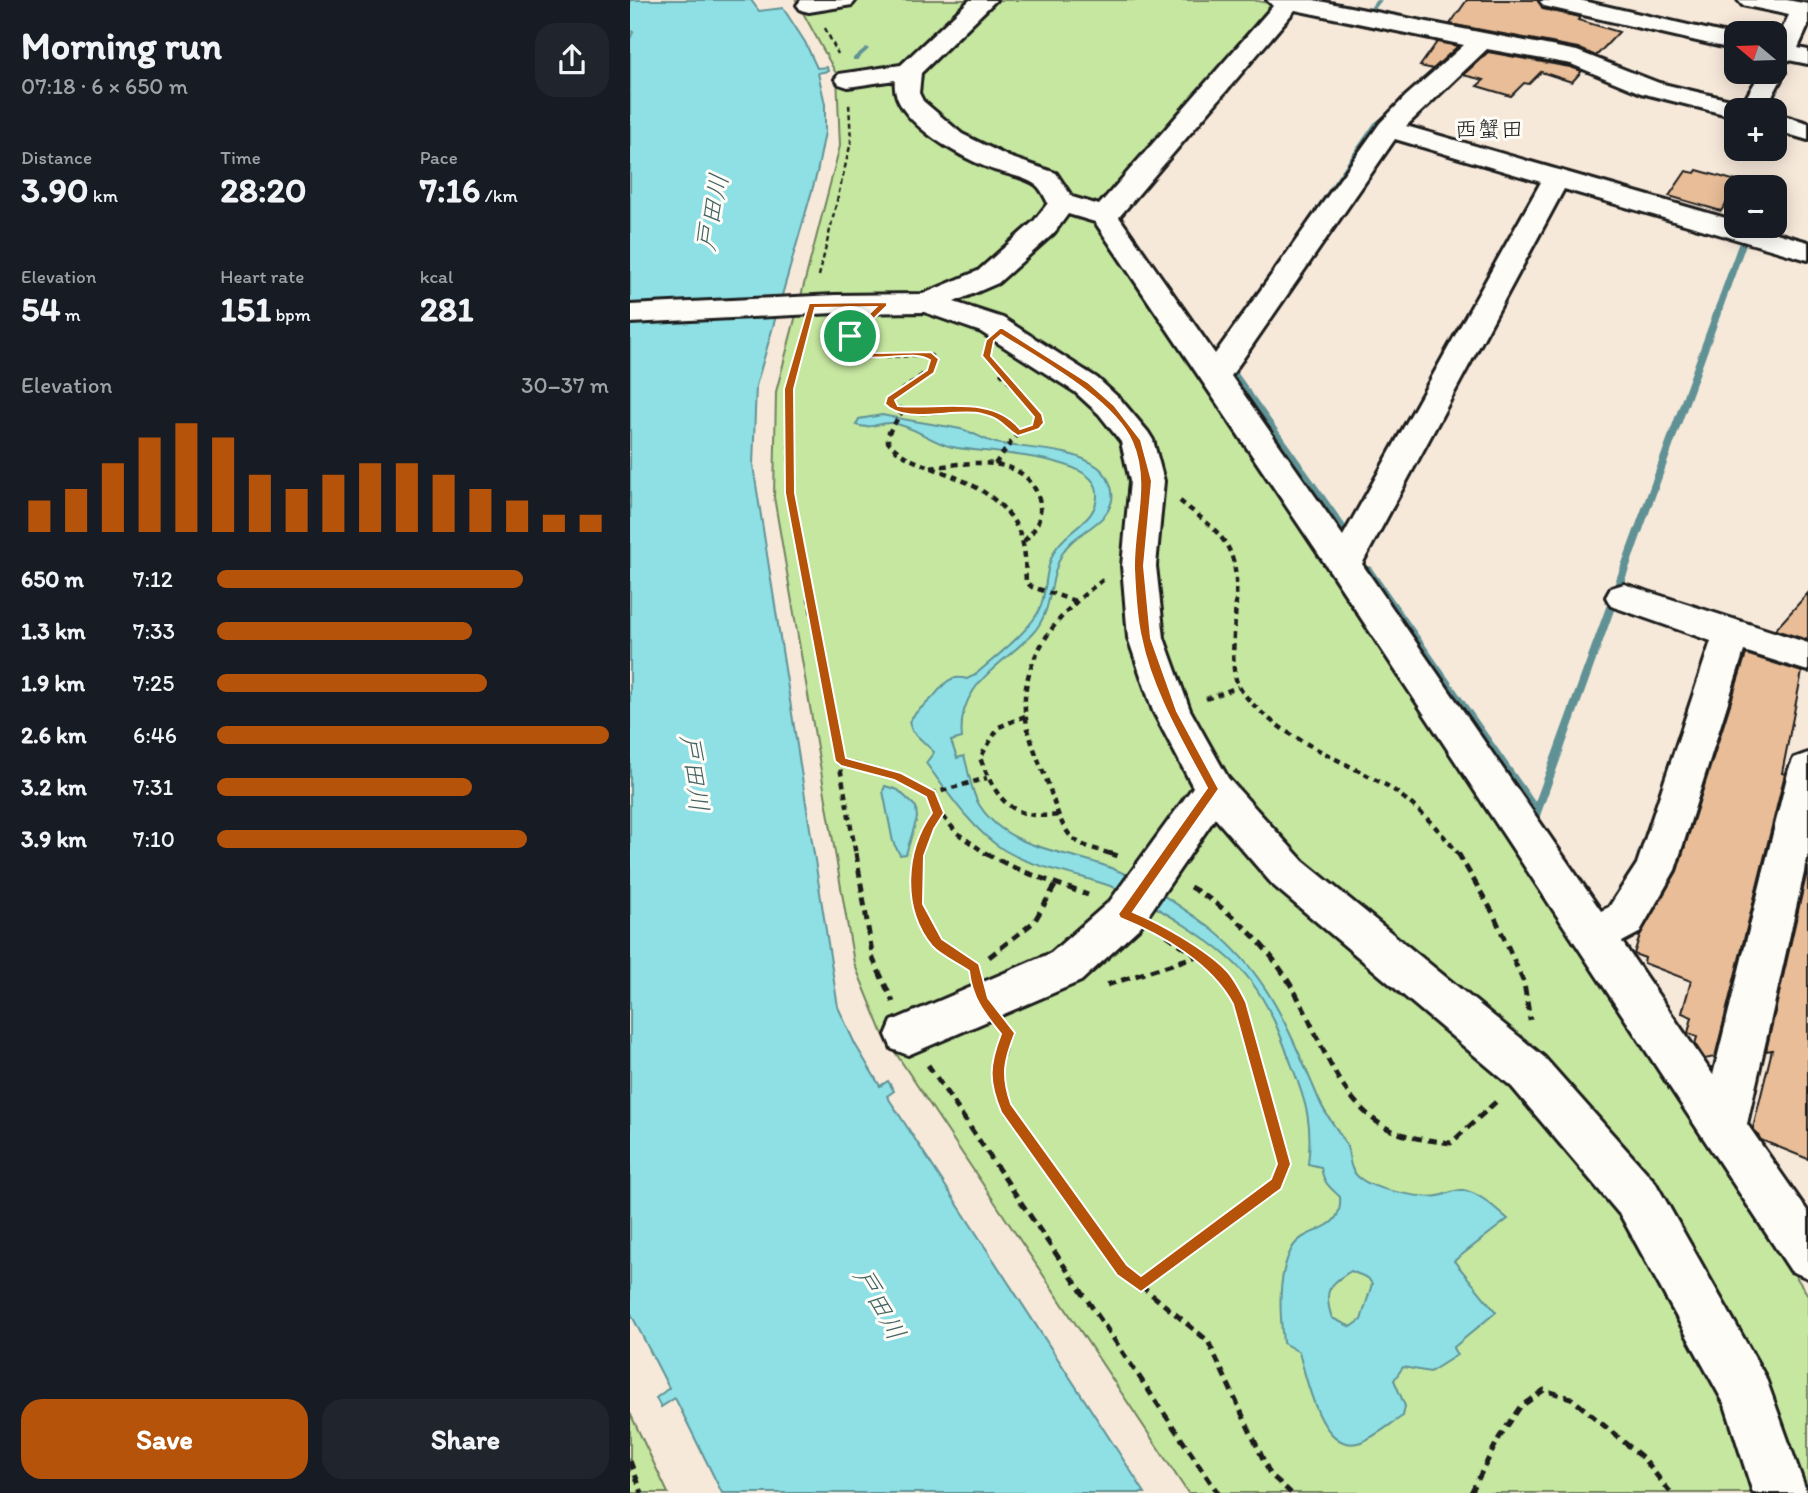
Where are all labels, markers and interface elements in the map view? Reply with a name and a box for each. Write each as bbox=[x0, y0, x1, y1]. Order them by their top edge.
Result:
north arrow bbox=[1724, 21, 1787, 84]
map controls bbox=[1724, 21, 1787, 238]
text: Morning run bbox=[21, 23, 222, 69]
button: share bbox=[535, 23, 609, 97]
text: 07:18 · 6 × 650 m bbox=[21, 72, 188, 100]
button: + bbox=[1724, 98, 1787, 161]
district label: 西蟹田 bbox=[1455, 115, 1524, 143]
text: Distance bbox=[21, 146, 92, 169]
text: Time bbox=[220, 146, 261, 169]
text: Pace bbox=[420, 146, 458, 169]
text: 3.90 bbox=[21, 169, 89, 211]
text: 28:20 bbox=[220, 169, 306, 211]
text: 7:16 bbox=[420, 169, 480, 211]
water label: 戸田川 bbox=[689, 171, 735, 253]
button: − bbox=[1724, 175, 1787, 238]
text: km bbox=[89, 184, 118, 207]
text: /km bbox=[480, 184, 518, 207]
text: Elevation bbox=[21, 265, 97, 288]
text: Heart rate bbox=[220, 265, 304, 288]
text: kcal bbox=[420, 265, 453, 288]
text: 54 bbox=[21, 288, 60, 330]
text: 151 bbox=[220, 288, 271, 330]
text: 281 bbox=[420, 288, 474, 330]
text: m bbox=[60, 303, 81, 326]
text: bpm bbox=[271, 303, 311, 326]
pin bbox=[820, 306, 880, 366]
icon: arrive bbox=[831, 317, 869, 355]
text: Elevation bbox=[21, 371, 112, 399]
text: 30–37 m bbox=[521, 371, 609, 399]
text: 650 m bbox=[21, 565, 84, 593]
text: 7:12 bbox=[133, 565, 173, 593]
text: 1.3 km bbox=[21, 617, 85, 645]
text: 7:33 bbox=[133, 617, 175, 645]
text: 1.9 km bbox=[21, 669, 85, 697]
text: 7:25 bbox=[133, 669, 174, 697]
text: 2.6 km bbox=[21, 721, 87, 749]
text: 6:46 bbox=[133, 721, 177, 749]
water label: 戸田川 bbox=[674, 732, 716, 814]
text: 3.2 km bbox=[21, 773, 87, 801]
text: 7:31 bbox=[133, 773, 173, 801]
text: 3.9 km bbox=[21, 825, 87, 853]
text: 7:10 bbox=[133, 825, 175, 853]
water label: 戸田川 bbox=[847, 1262, 913, 1346]
button: Save bbox=[21, 1399, 308, 1479]
button: Share bbox=[322, 1399, 609, 1479]

